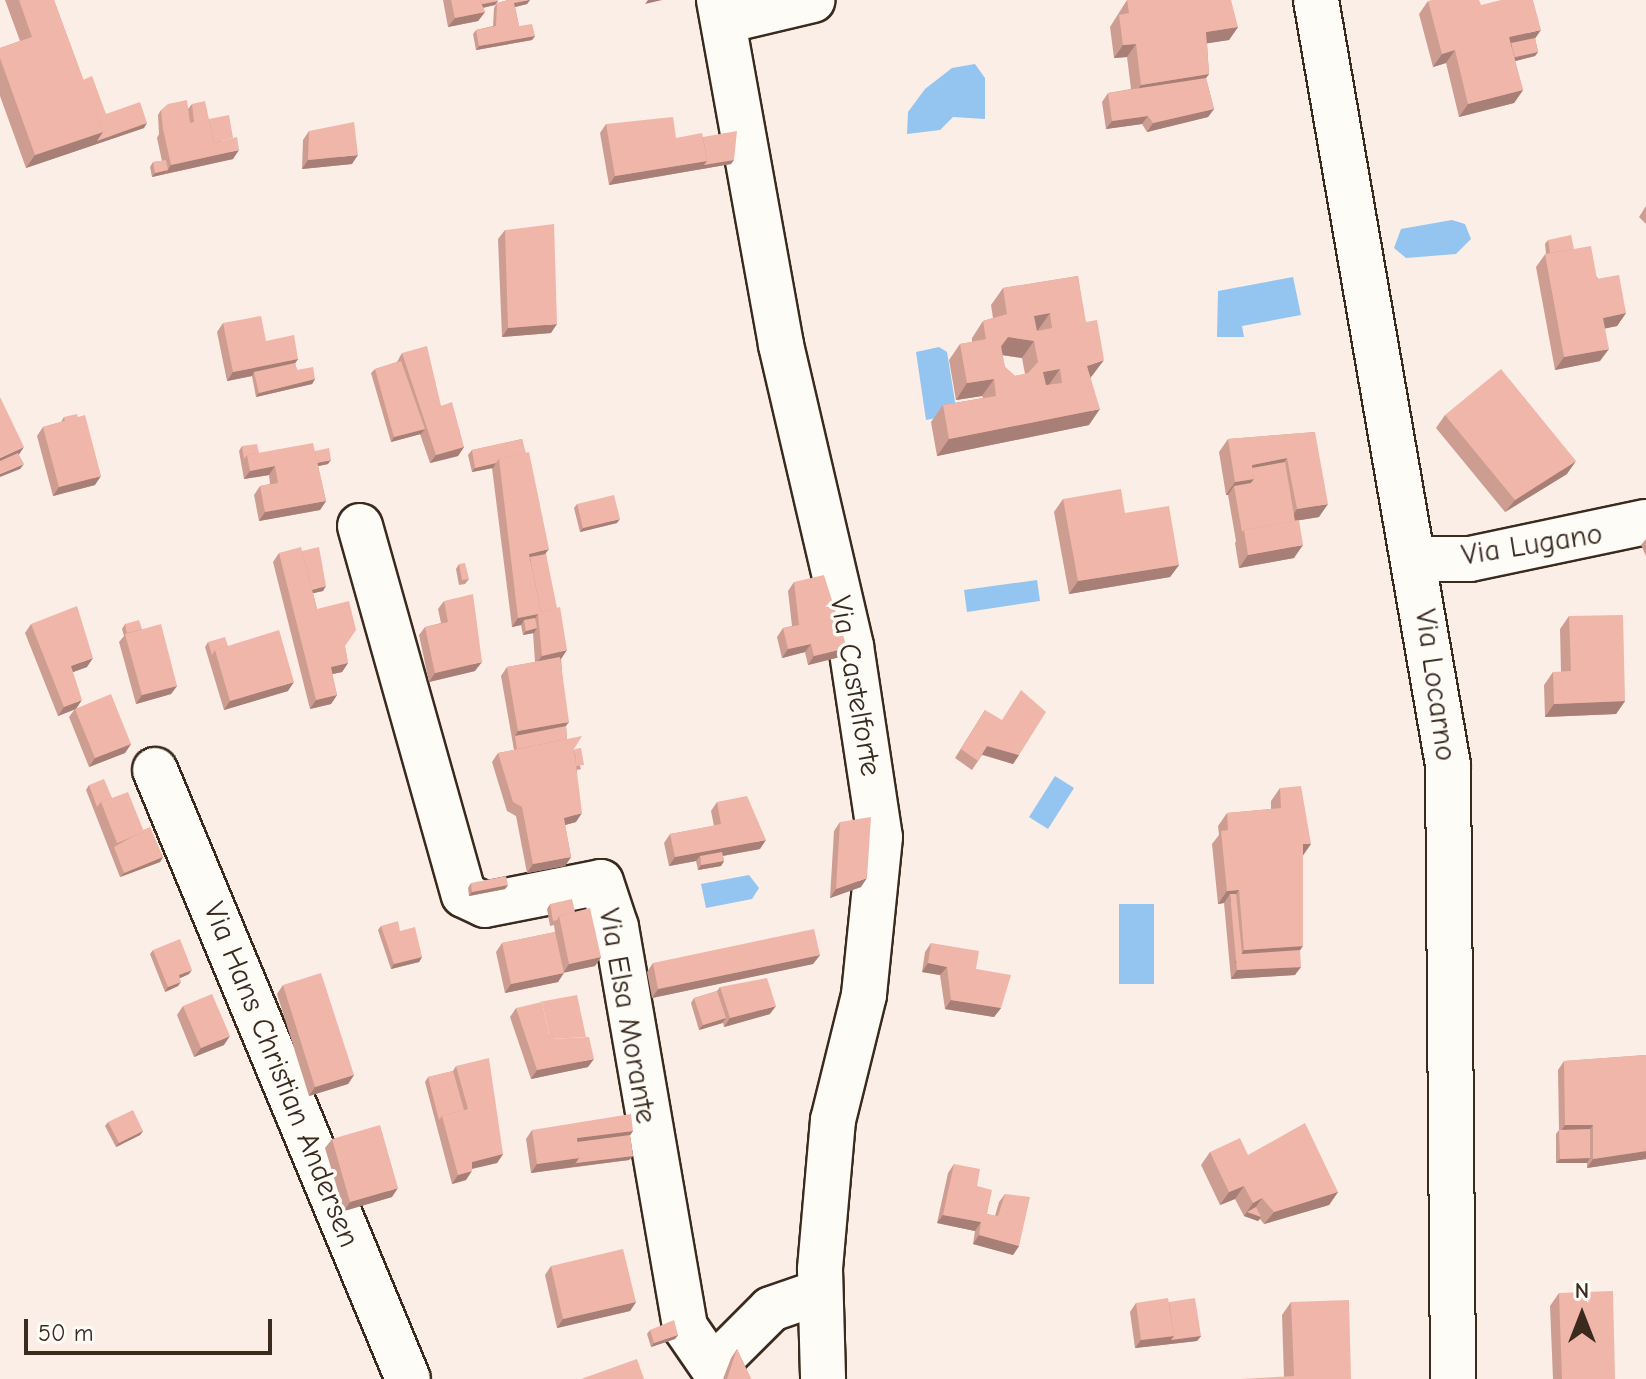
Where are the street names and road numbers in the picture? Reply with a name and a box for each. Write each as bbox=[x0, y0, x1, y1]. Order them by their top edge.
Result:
street label: Via Lugano bbox=[1459, 516, 1605, 574]
street label: Via Castelforte bbox=[821, 593, 889, 779]
street label: Via Locarno bbox=[1407, 607, 1463, 763]
street label: Via Hans Christian Andersen bbox=[195, 897, 367, 1253]
street label: Via Elsa Morante bbox=[590, 905, 664, 1127]

